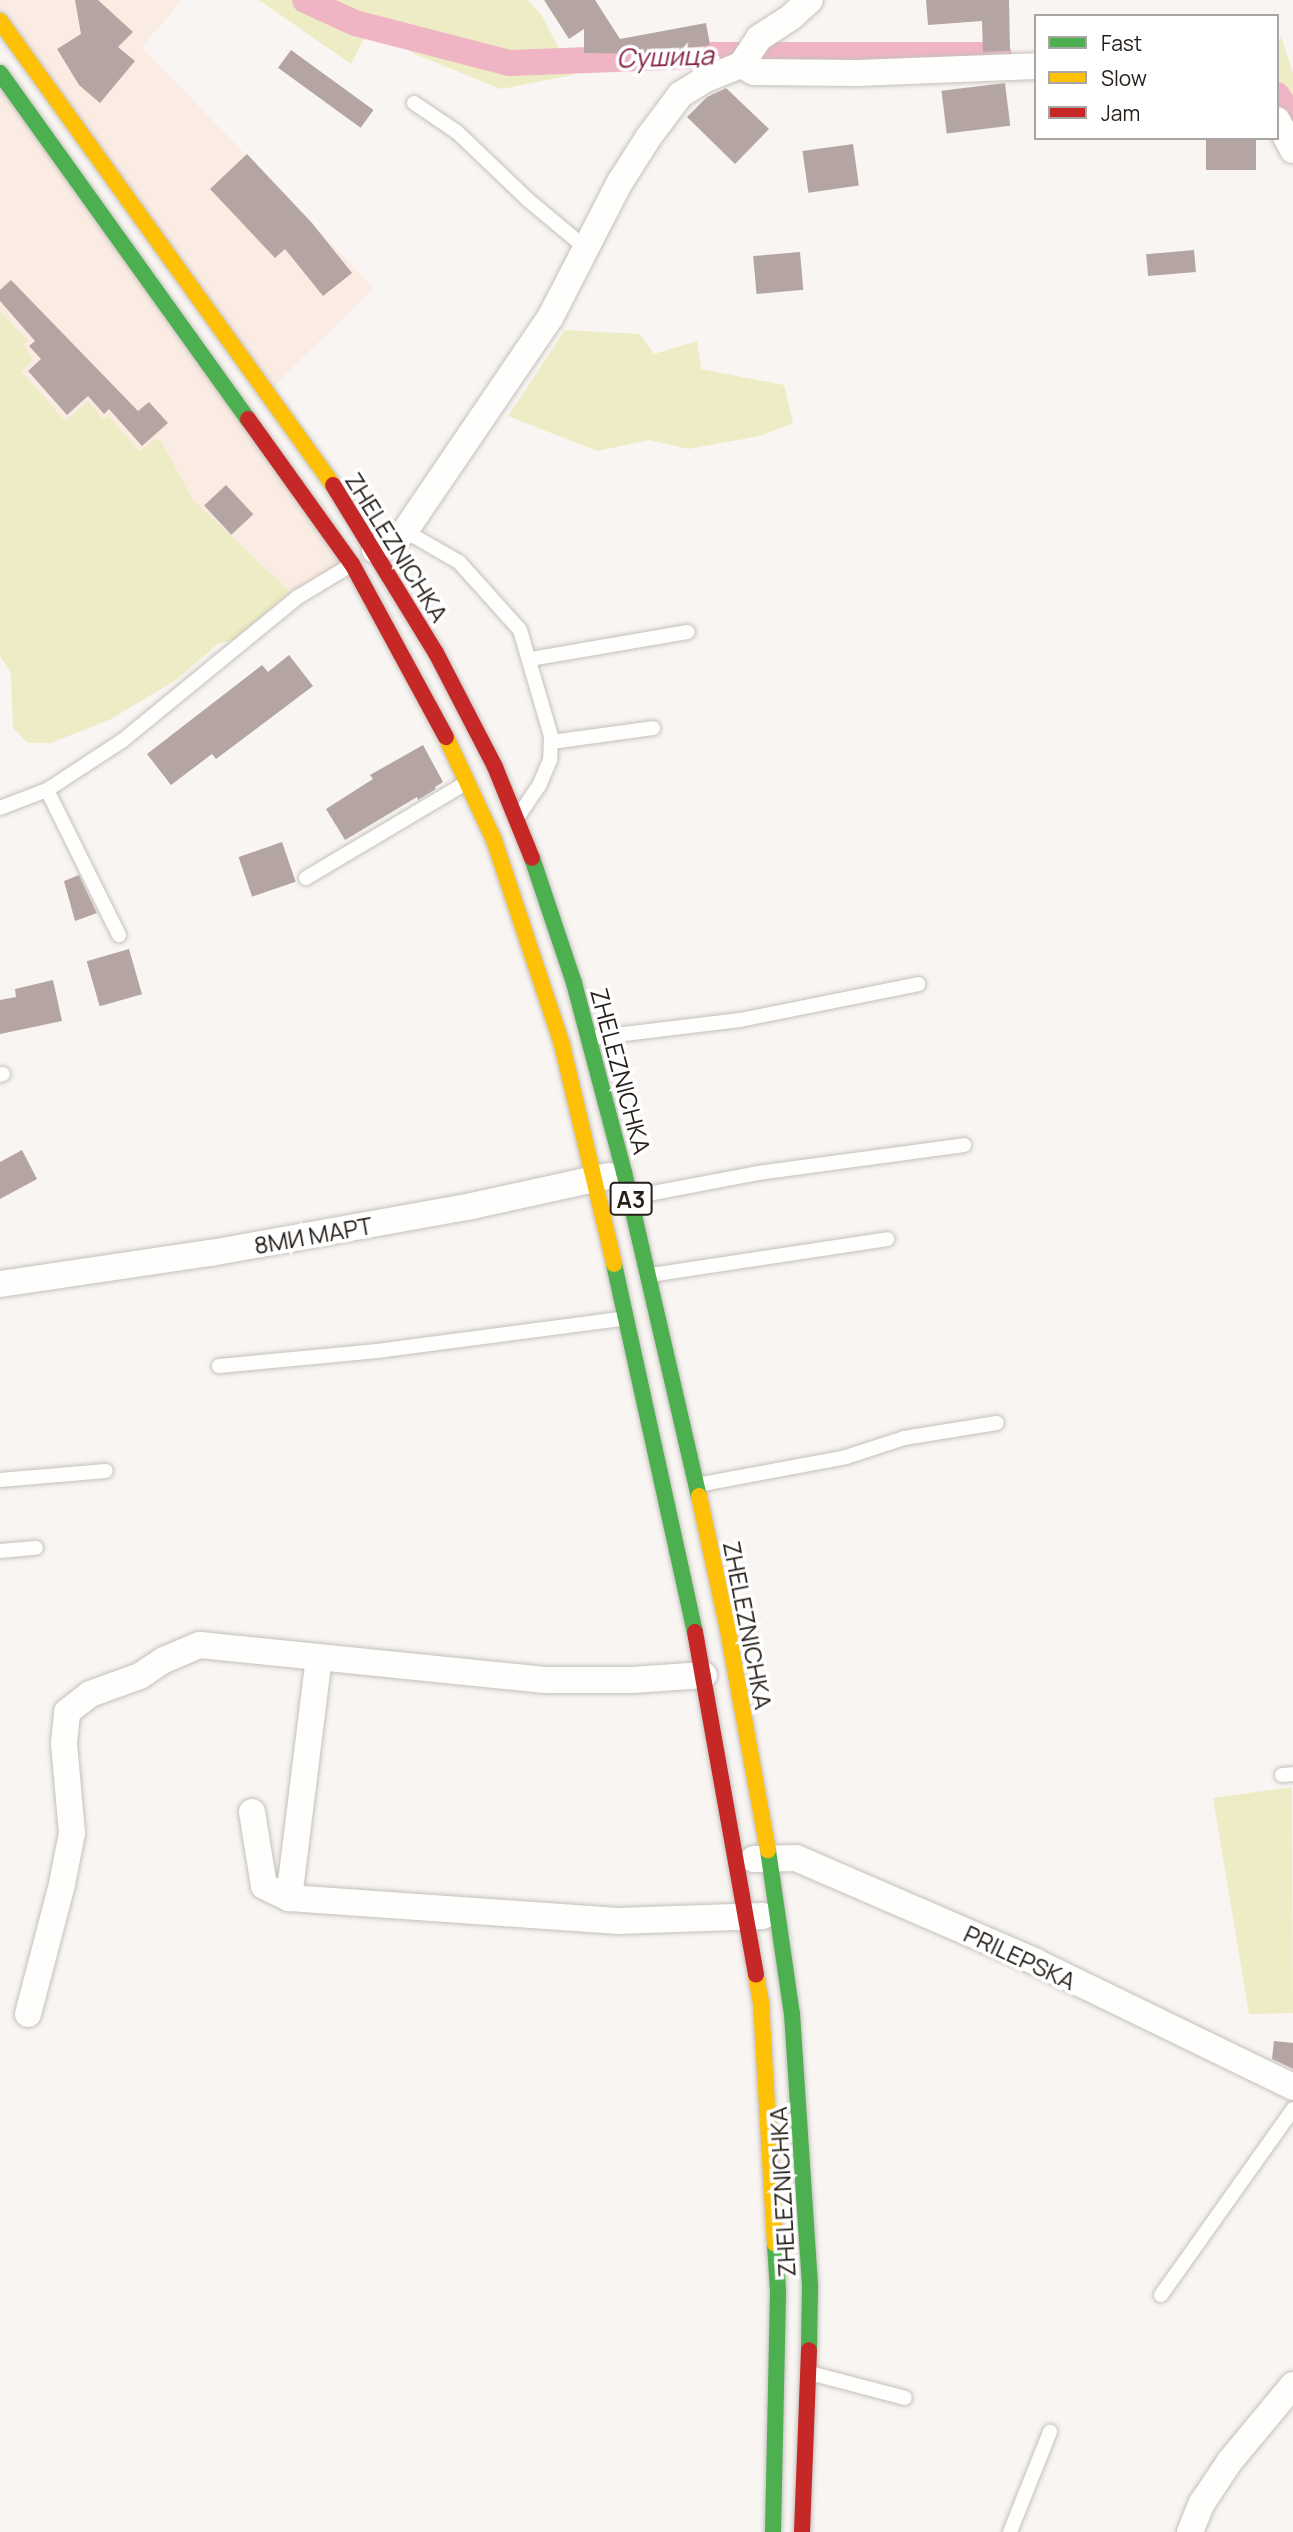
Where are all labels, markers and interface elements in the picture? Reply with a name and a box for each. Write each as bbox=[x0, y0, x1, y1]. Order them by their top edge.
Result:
legend bbox=[1034, 14, 1279, 140]
text: Fast bbox=[1101, 29, 1142, 57]
water label: Сушица bbox=[616, 40, 714, 74]
text: Slow bbox=[1101, 64, 1147, 92]
text: Jam bbox=[1101, 99, 1140, 127]
street label: ZHELEZNICHKA bbox=[340, 467, 454, 627]
street label: ZHELEZNICHKA bbox=[585, 985, 657, 1157]
road number: A3 bbox=[608, 1180, 654, 1218]
street label: 8МИ МАРТ bbox=[252, 1210, 374, 1260]
street label: ZHELEZNICHKA bbox=[718, 1539, 778, 1711]
street label: PRILEPSKA bbox=[960, 1919, 1080, 1995]
street label: ZHELEZNICHKA bbox=[763, 2106, 801, 2278]

